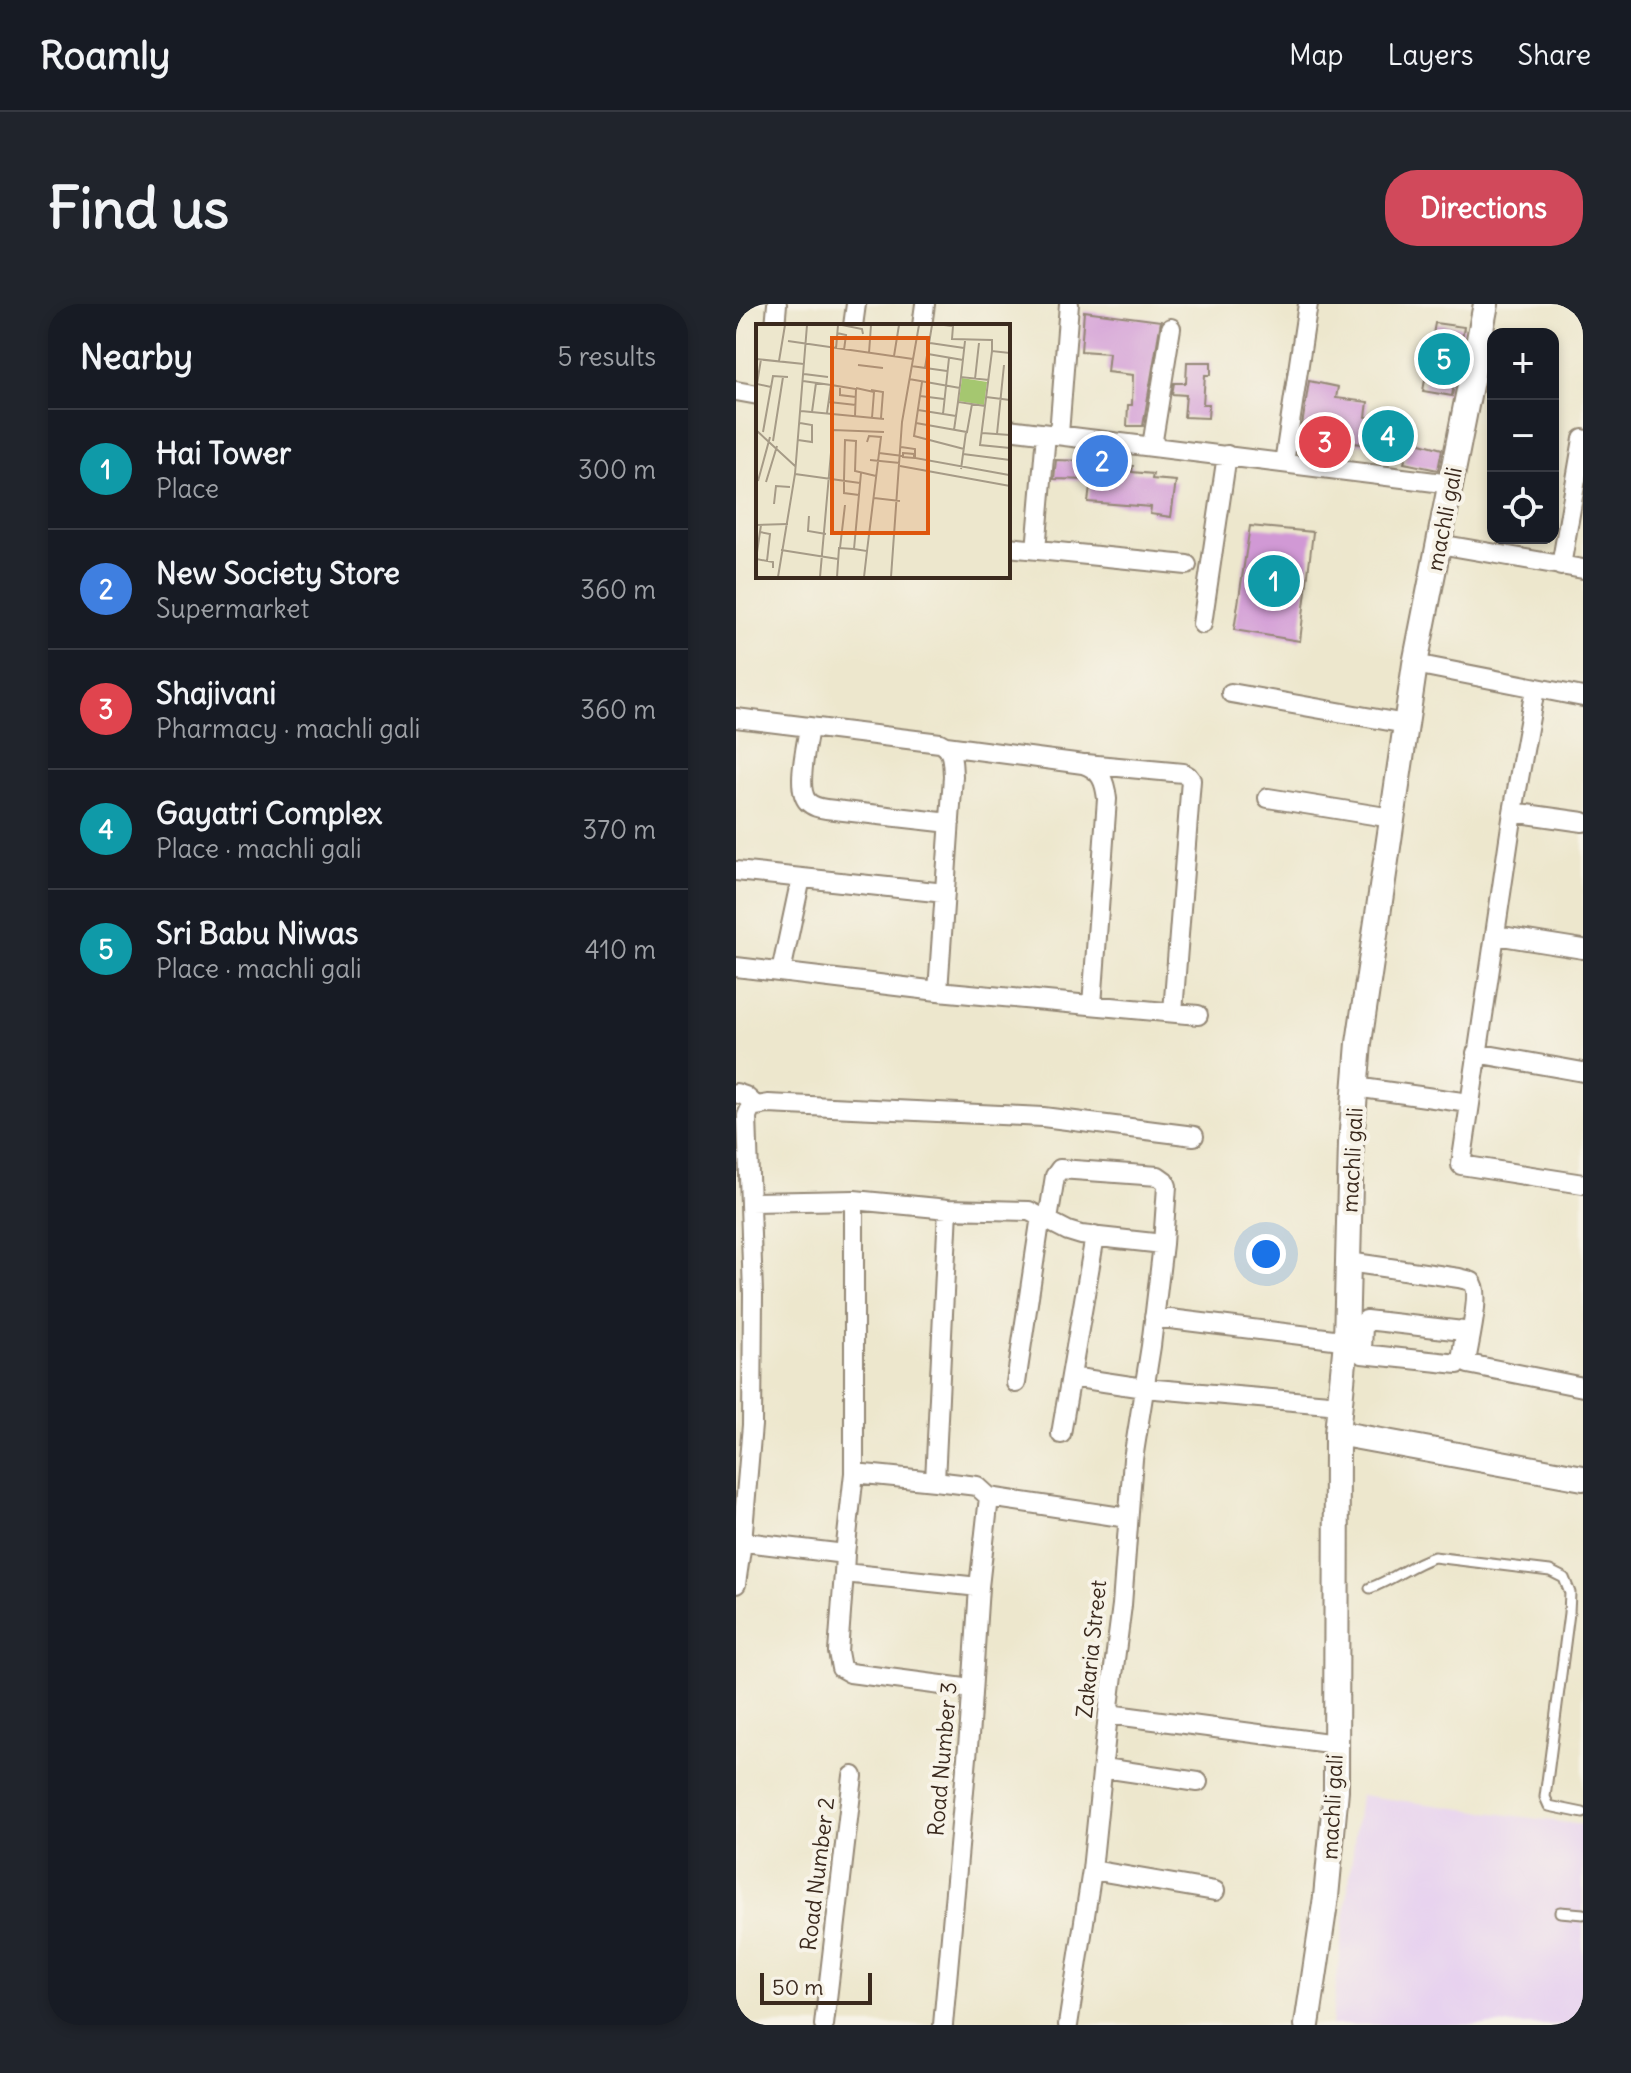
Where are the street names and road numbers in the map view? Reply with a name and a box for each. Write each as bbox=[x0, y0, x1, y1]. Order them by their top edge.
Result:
street label: machli gali bbox=[1420, 465, 1468, 573]
street label: machli gali bbox=[1335, 1107, 1369, 1213]
street label: Zakaria Street bbox=[1070, 1579, 1112, 1719]
street label: Road Number 3 bbox=[921, 1681, 963, 1837]
street label: machli gali bbox=[1315, 1754, 1349, 1860]
street label: Road Number 2 bbox=[794, 1796, 840, 1952]

